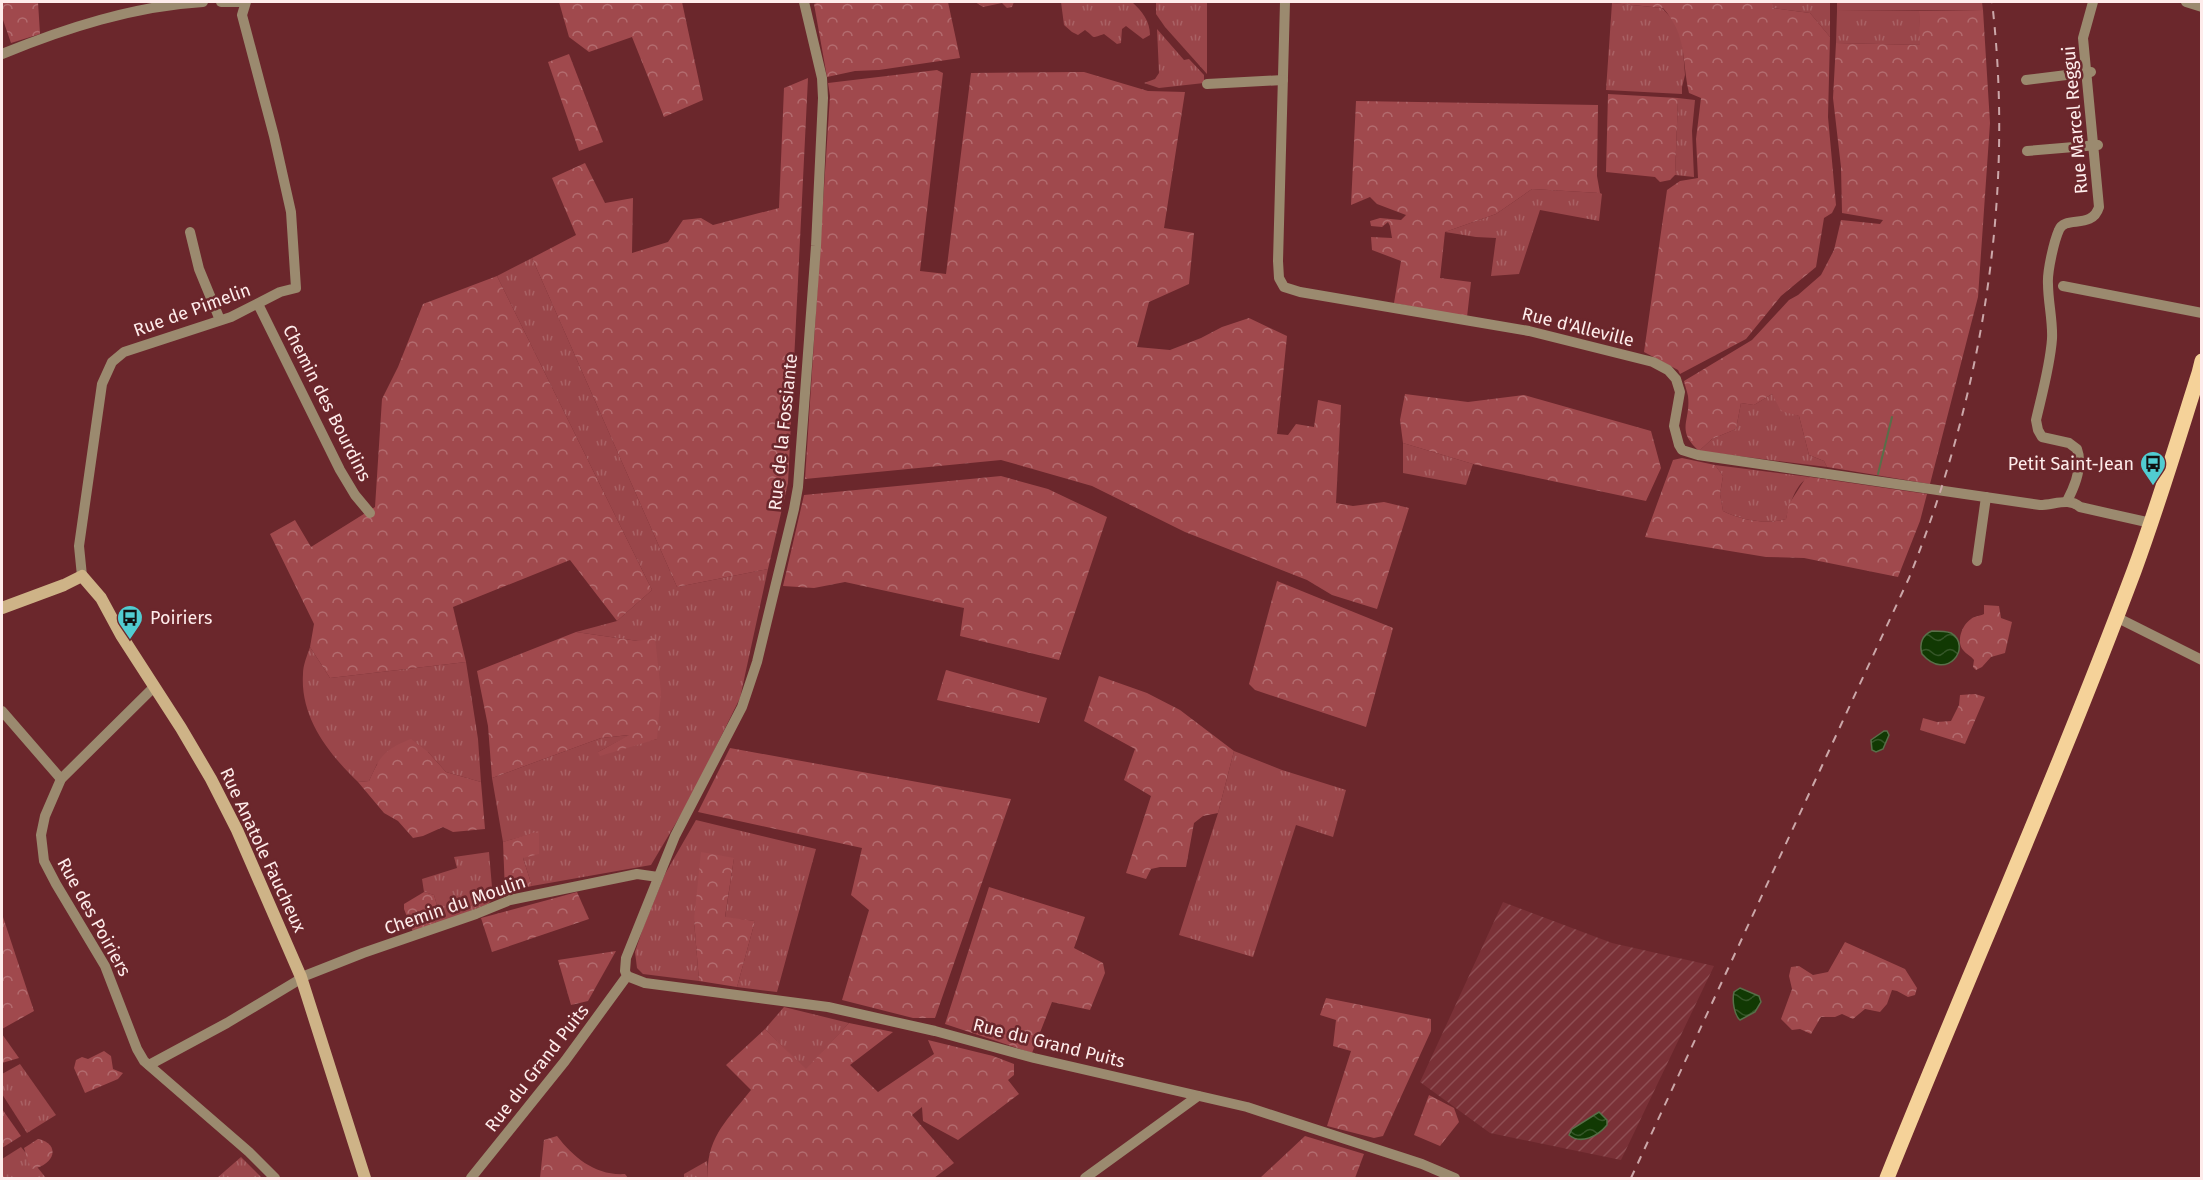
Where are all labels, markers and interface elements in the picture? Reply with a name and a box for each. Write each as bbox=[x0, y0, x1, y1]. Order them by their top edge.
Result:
street label: Rue Marcel Reggui bbox=[2058, 45, 2092, 195]
street label: Rue de Pimelin bbox=[130, 279, 254, 341]
street label: Rue d'Alleville bbox=[1520, 302, 1636, 352]
street label: Chemin des Bourdins bbox=[278, 321, 376, 485]
street label: Rue de la Fossiante bbox=[764, 352, 802, 512]
bus stop icon: Petit Saint-Jean bbox=[2138, 449, 2168, 487]
place label: Petit Saint-Jean bbox=[2008, 453, 2134, 475]
bus stop icon: Poiriers bbox=[115, 603, 145, 641]
place label: Poiriers bbox=[150, 607, 212, 629]
street label: Rue Anatole Faucheux bbox=[215, 764, 311, 936]
street label: Rue des Poiriers bbox=[52, 854, 136, 980]
street label: Chemin du Moulin bbox=[381, 871, 529, 939]
street label: Rue du Grand Puits bbox=[480, 1000, 594, 1136]
street label: Rue du Grand Puits bbox=[971, 1013, 1127, 1073]

